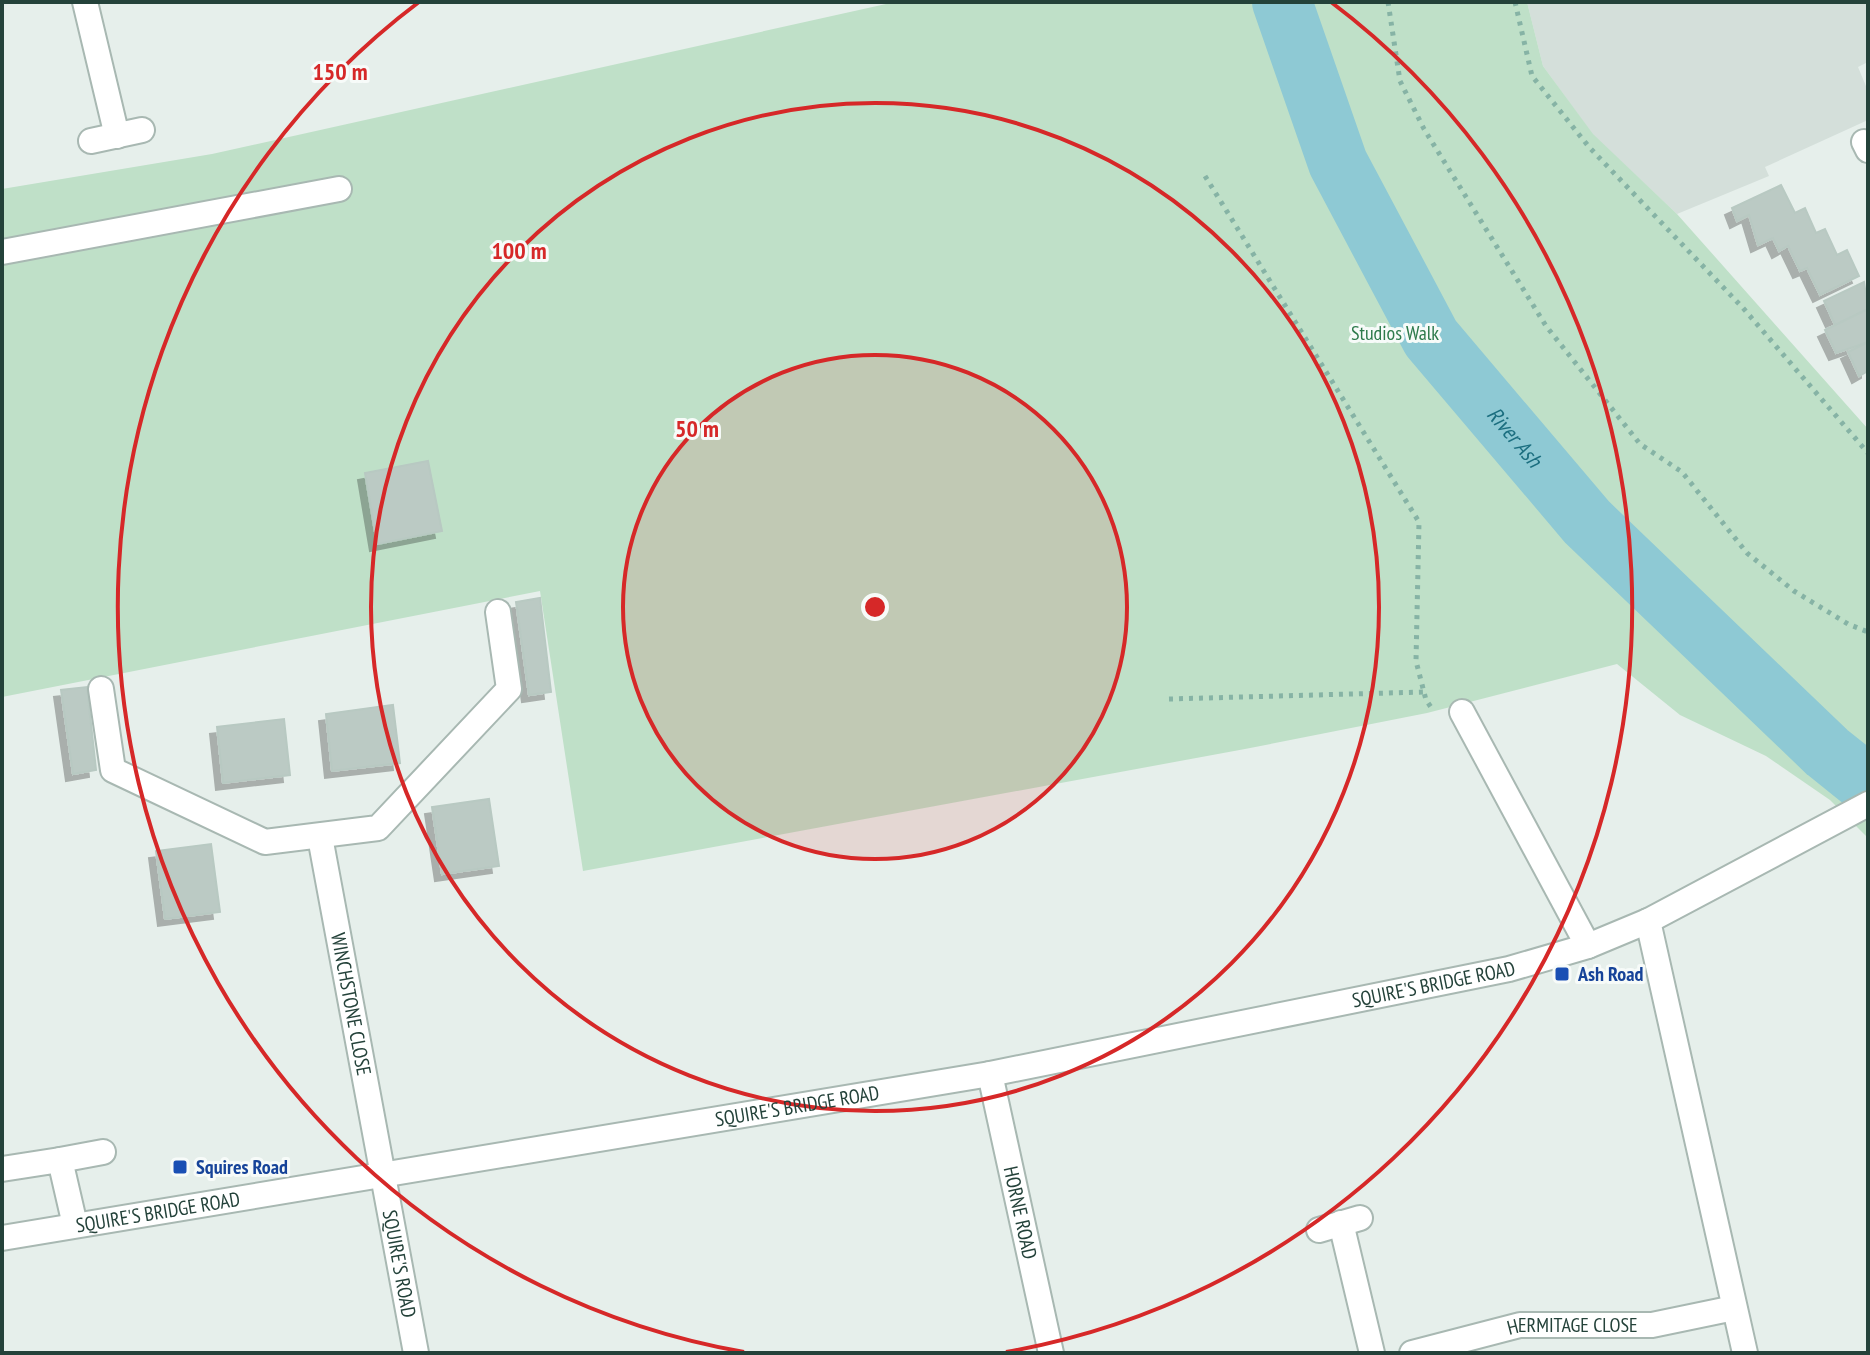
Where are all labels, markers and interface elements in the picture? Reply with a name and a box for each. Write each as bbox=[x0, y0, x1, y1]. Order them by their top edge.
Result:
text: 150 m bbox=[312, 56, 368, 87]
text: 100 m bbox=[491, 235, 547, 266]
park label: Studios Walk bbox=[1351, 320, 1439, 346]
water label: River Ash bbox=[1481, 401, 1549, 474]
text: 50 m bbox=[675, 413, 719, 444]
centre of rings bbox=[861, 593, 889, 621]
street label: WINCHSTONE CLOSE bbox=[325, 931, 377, 1078]
street label: SQUIRE'S BRIDGE ROAD bbox=[1350, 955, 1518, 1013]
place label: Ash Road bbox=[1577, 961, 1644, 987]
marker: Ash Road bbox=[1553, 965, 1571, 983]
street label: SQUIRE'S BRIDGE ROAD bbox=[713, 1080, 881, 1132]
place label: Squires Road bbox=[196, 1154, 288, 1180]
marker: Squires Road bbox=[171, 1158, 189, 1176]
street label: HORNE ROAD bbox=[998, 1164, 1043, 1262]
street label: SQUIRE'S BRIDGE ROAD bbox=[74, 1186, 242, 1239]
street label: SQUIRE'S ROAD bbox=[377, 1208, 422, 1320]
street label: HERMITAGE CLOSE bbox=[1504, 1312, 1638, 1341]

